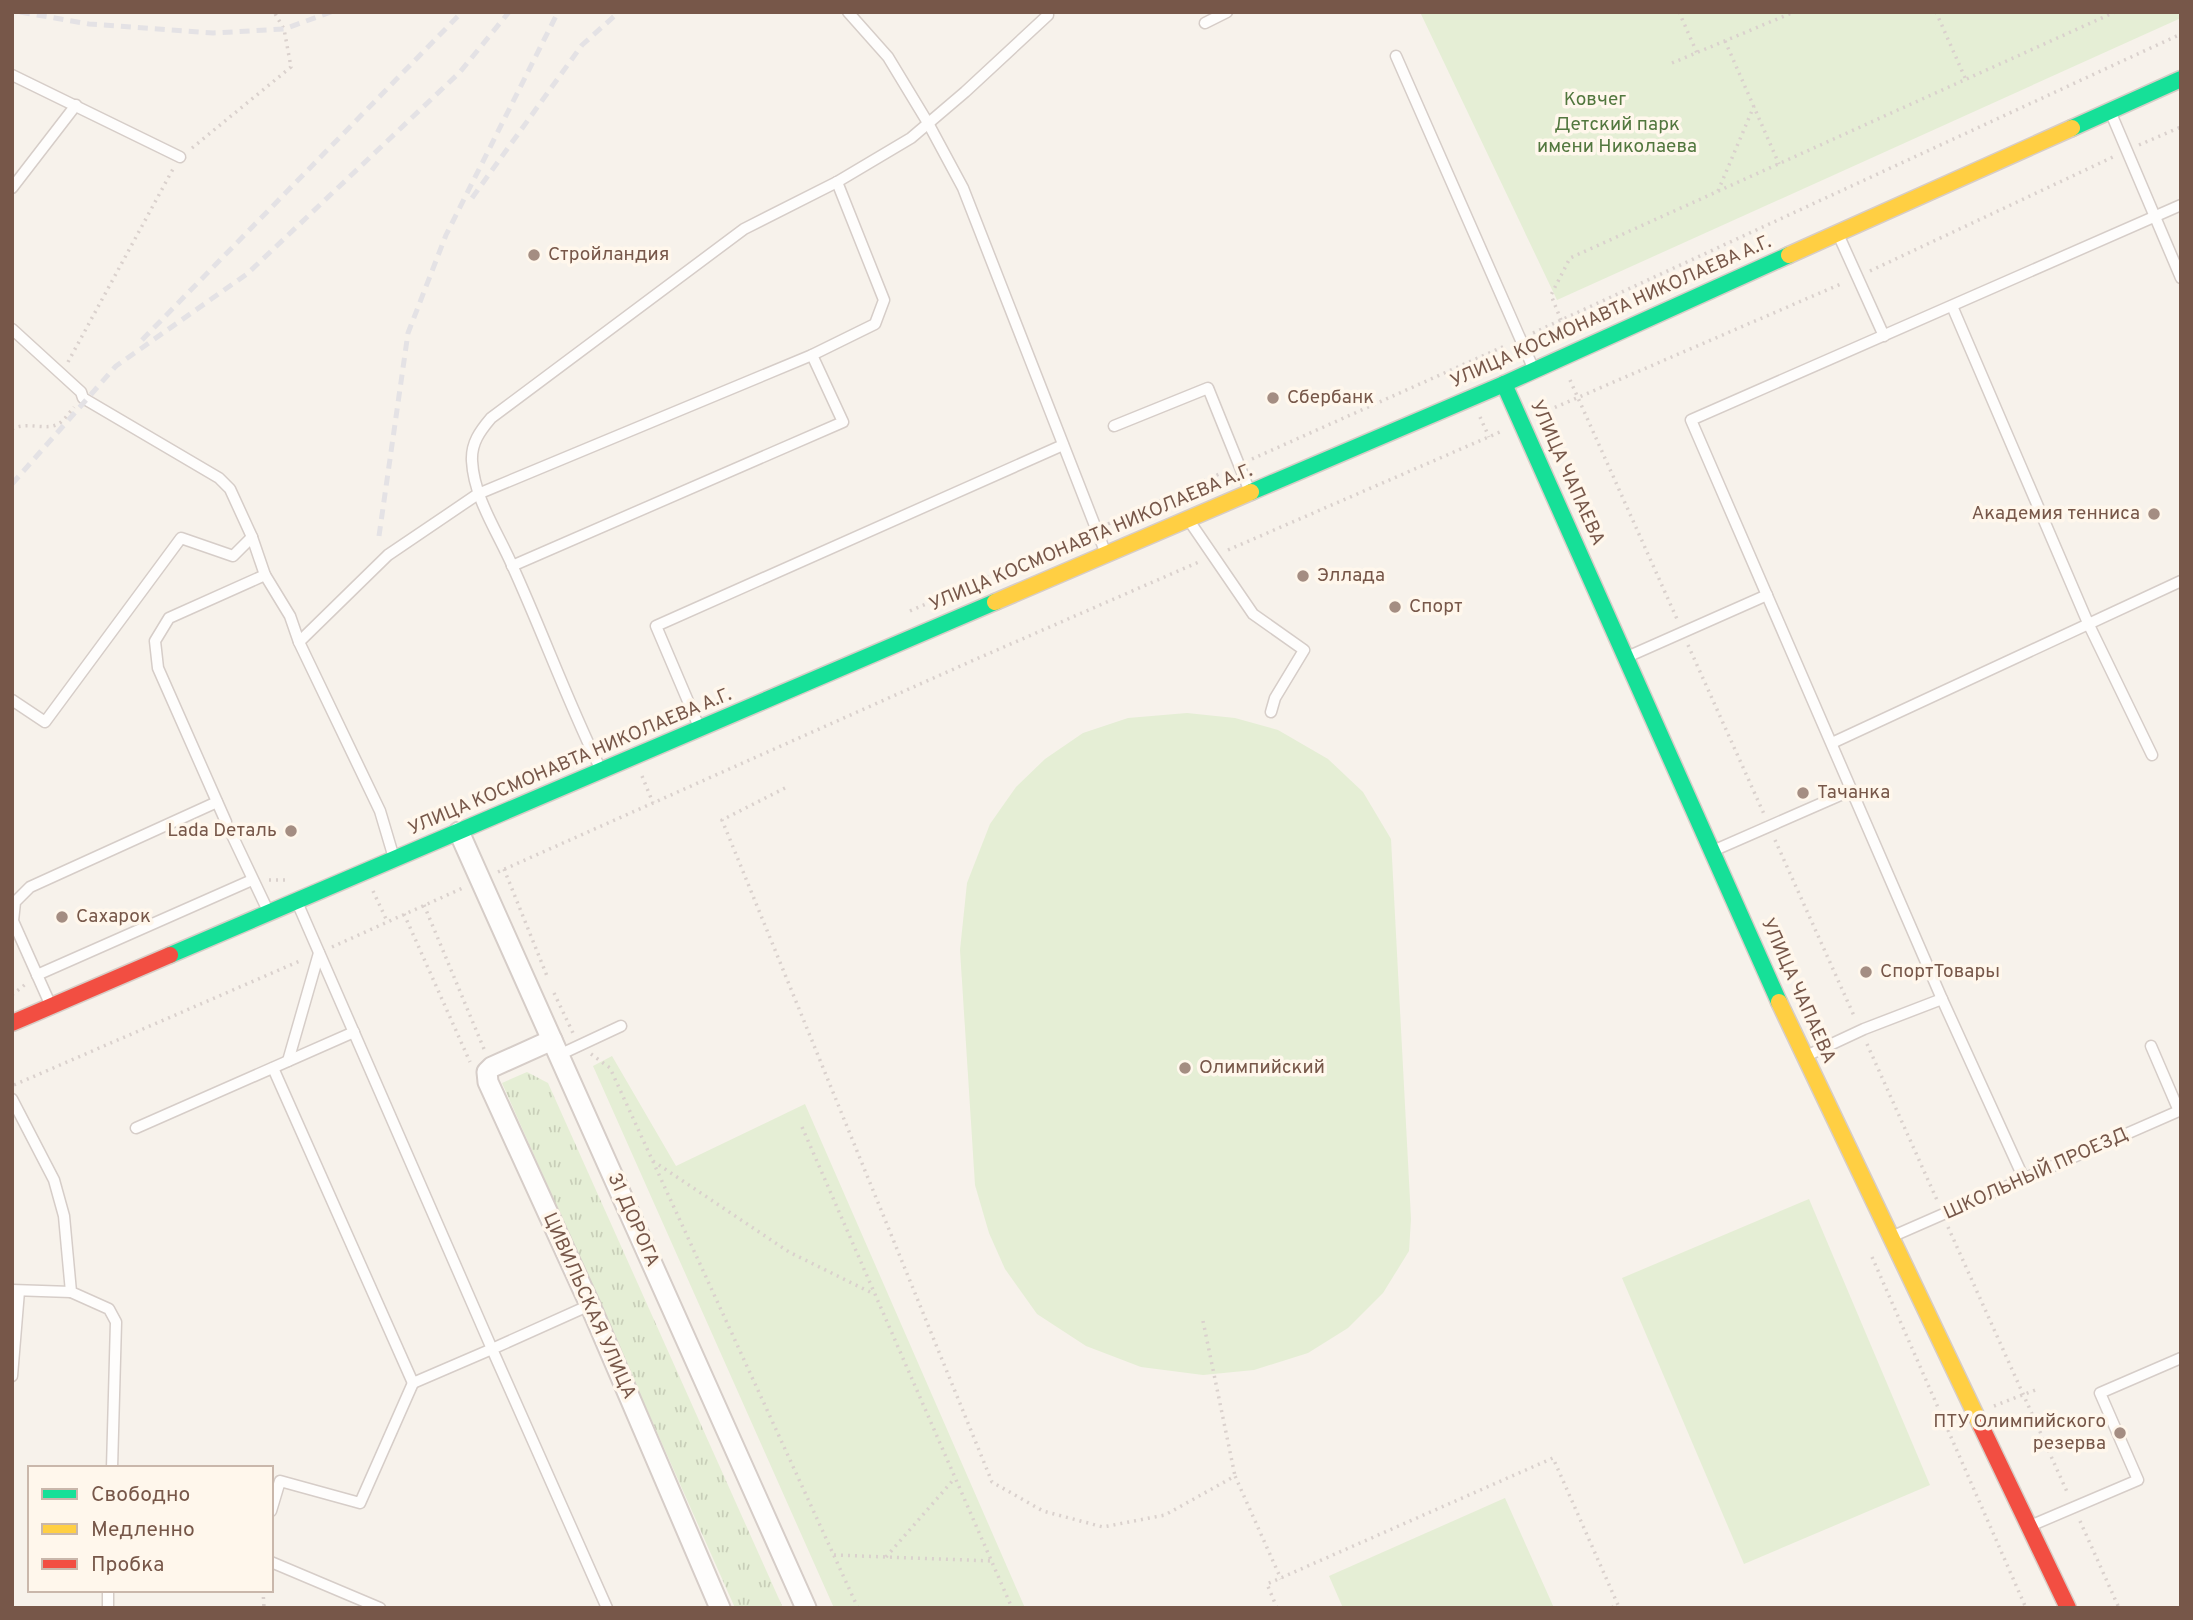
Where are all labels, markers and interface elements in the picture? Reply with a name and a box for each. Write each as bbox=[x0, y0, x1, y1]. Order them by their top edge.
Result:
park label: Ковчег bbox=[1564, 88, 1626, 112]
park label: Детский парк имени Николаева bbox=[1537, 113, 1697, 159]
street label: УЛИЦА КОСМОНАВТА НИКОЛАЕВА А.Г. bbox=[1447, 230, 1775, 394]
place label: Стройландия bbox=[548, 243, 669, 267]
marker: Стройландия bbox=[526, 247, 542, 263]
place label: Сбербанк bbox=[1287, 386, 1374, 410]
marker: Сбербанк bbox=[1265, 390, 1281, 406]
street label: УЛИЦА ЧАПАЕВА bbox=[1524, 397, 1610, 549]
street label: УЛИЦА КОСМОНАВТА НИКОЛАЕВА А.Г. bbox=[926, 459, 1256, 617]
place label: Академия тенниса bbox=[1971, 502, 2140, 526]
marker: Академия тенниса bbox=[2146, 506, 2162, 522]
place label: Эллада bbox=[1317, 564, 1385, 588]
marker: Эллада bbox=[1295, 568, 1311, 584]
place label: Спорт bbox=[1409, 595, 1463, 619]
marker: Спорт bbox=[1387, 599, 1403, 615]
street label: УЛИЦА КОСМОНАВТА НИКОЛАЕВА А.Г. bbox=[405, 683, 735, 841]
place label: Тачанка bbox=[1817, 781, 1890, 805]
marker: Тачанка bbox=[1795, 785, 1811, 801]
place label: Lada Dеталь bbox=[167, 819, 277, 843]
marker: Lada Dеталь bbox=[283, 823, 299, 839]
place label: Сахарок bbox=[76, 905, 151, 929]
marker: Сахарок bbox=[54, 909, 70, 925]
street label: УЛИЦА ЧАПАЕВА bbox=[1755, 915, 1841, 1067]
place label: СпортТовары bbox=[1880, 960, 2000, 984]
marker: СпортТовары bbox=[1858, 964, 1874, 980]
place label: Олимпийский bbox=[1199, 1056, 1325, 1080]
marker: Олимпийский bbox=[1177, 1060, 1193, 1076]
street label: ШКОЛЬНЫЙ ПРОЕЗД bbox=[1940, 1122, 2132, 1226]
street label: 31 ДОРОГА bbox=[602, 1169, 664, 1271]
street label: ЦИВИЛЬСКАЯ УЛИЦА bbox=[537, 1209, 641, 1403]
place label: ПТУ Олимпийского резерва bbox=[1933, 1410, 2106, 1456]
marker: ПТУ Олимпийского резерва bbox=[2112, 1425, 2128, 1441]
legend bbox=[28, 1466, 273, 1592]
text: Свободно bbox=[91, 1482, 190, 1509]
text: Медленно bbox=[91, 1517, 195, 1544]
text: Пробка bbox=[91, 1552, 164, 1579]

